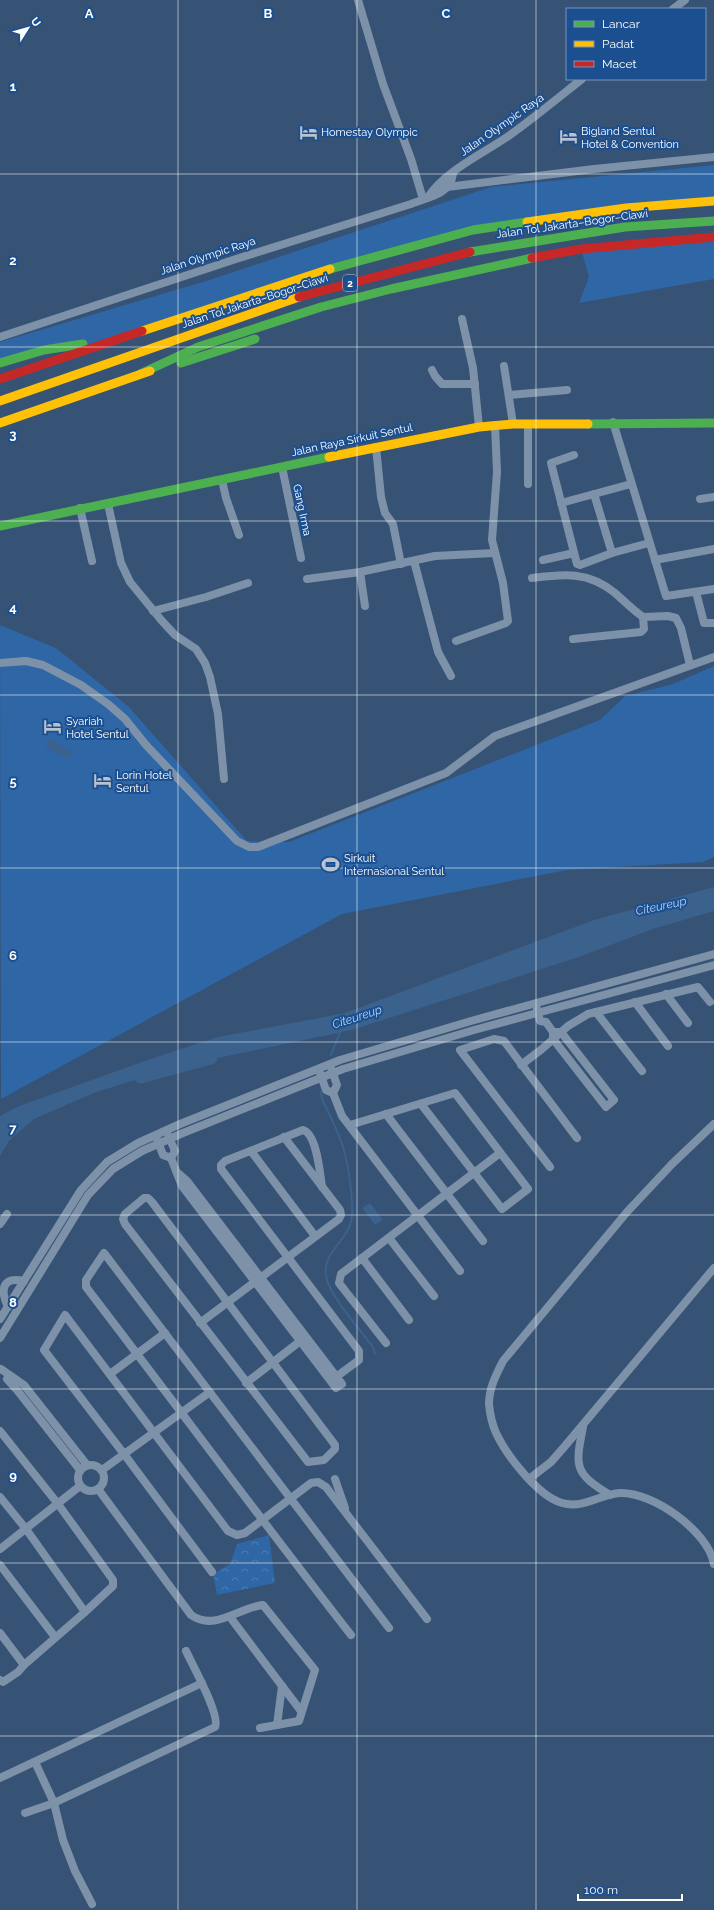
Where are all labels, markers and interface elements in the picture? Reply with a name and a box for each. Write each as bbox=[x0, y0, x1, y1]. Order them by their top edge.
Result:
text: A bbox=[85, 6, 94, 21]
text: B bbox=[264, 6, 273, 21]
text: C bbox=[442, 6, 451, 21]
north arrow bbox=[8, 8, 48, 48]
legend bbox=[566, 8, 706, 80]
text: U bbox=[28, 15, 43, 29]
text: Lancar bbox=[602, 17, 641, 31]
text: Padat bbox=[602, 37, 634, 51]
text: Macet bbox=[602, 57, 637, 71]
text: 1 bbox=[10, 79, 17, 94]
street label: Jalan Olympic Raya bbox=[458, 91, 546, 159]
hotel icon: Homestay Olympic bbox=[298, 122, 318, 142]
place label: Bigland Sentul Hotel & Convention bbox=[581, 125, 679, 151]
place label: Homestay Olympic bbox=[321, 126, 418, 139]
hotel icon: Bigland Sentul Hotel & Convention bbox=[558, 127, 578, 147]
street label: Jalan Tol Jakarta–Bogor–Ciawi bbox=[495, 207, 649, 241]
street label: Jalan Olympic Raya bbox=[159, 234, 257, 278]
text: 2 bbox=[9, 253, 17, 268]
street label: Jalan Tol Jakarta–Bogor–Ciawi bbox=[180, 271, 330, 331]
road number: 2 bbox=[343, 275, 357, 291]
street label: Jalan Raya Sirkuit Sentul bbox=[290, 421, 414, 459]
text: 3 bbox=[9, 427, 17, 442]
street label: Gang Irma bbox=[290, 483, 314, 537]
text: 4 bbox=[9, 600, 17, 615]
place label: Syariah Hotel Sentul bbox=[66, 715, 129, 741]
hotel icon: Syariah Hotel Sentul bbox=[43, 717, 63, 737]
place label: Lorin Hotel Sentul bbox=[116, 769, 172, 795]
hotel icon: Lorin Hotel Sentul bbox=[93, 771, 113, 791]
text: 5 bbox=[9, 774, 17, 789]
place label: Sirkuit Internasional Sentul bbox=[344, 852, 444, 878]
sports icon: Sirkuit Internasional Sentul bbox=[321, 854, 341, 874]
water label: Citeureup bbox=[634, 894, 688, 918]
text: 6 bbox=[9, 948, 17, 963]
water label: Citeureup bbox=[330, 1002, 384, 1032]
text: 7 bbox=[9, 1121, 17, 1136]
text: 8 bbox=[9, 1295, 17, 1310]
text: 9 bbox=[9, 1468, 17, 1483]
scale bar bbox=[578, 1876, 682, 1902]
text: 100 m bbox=[584, 1883, 618, 1897]

